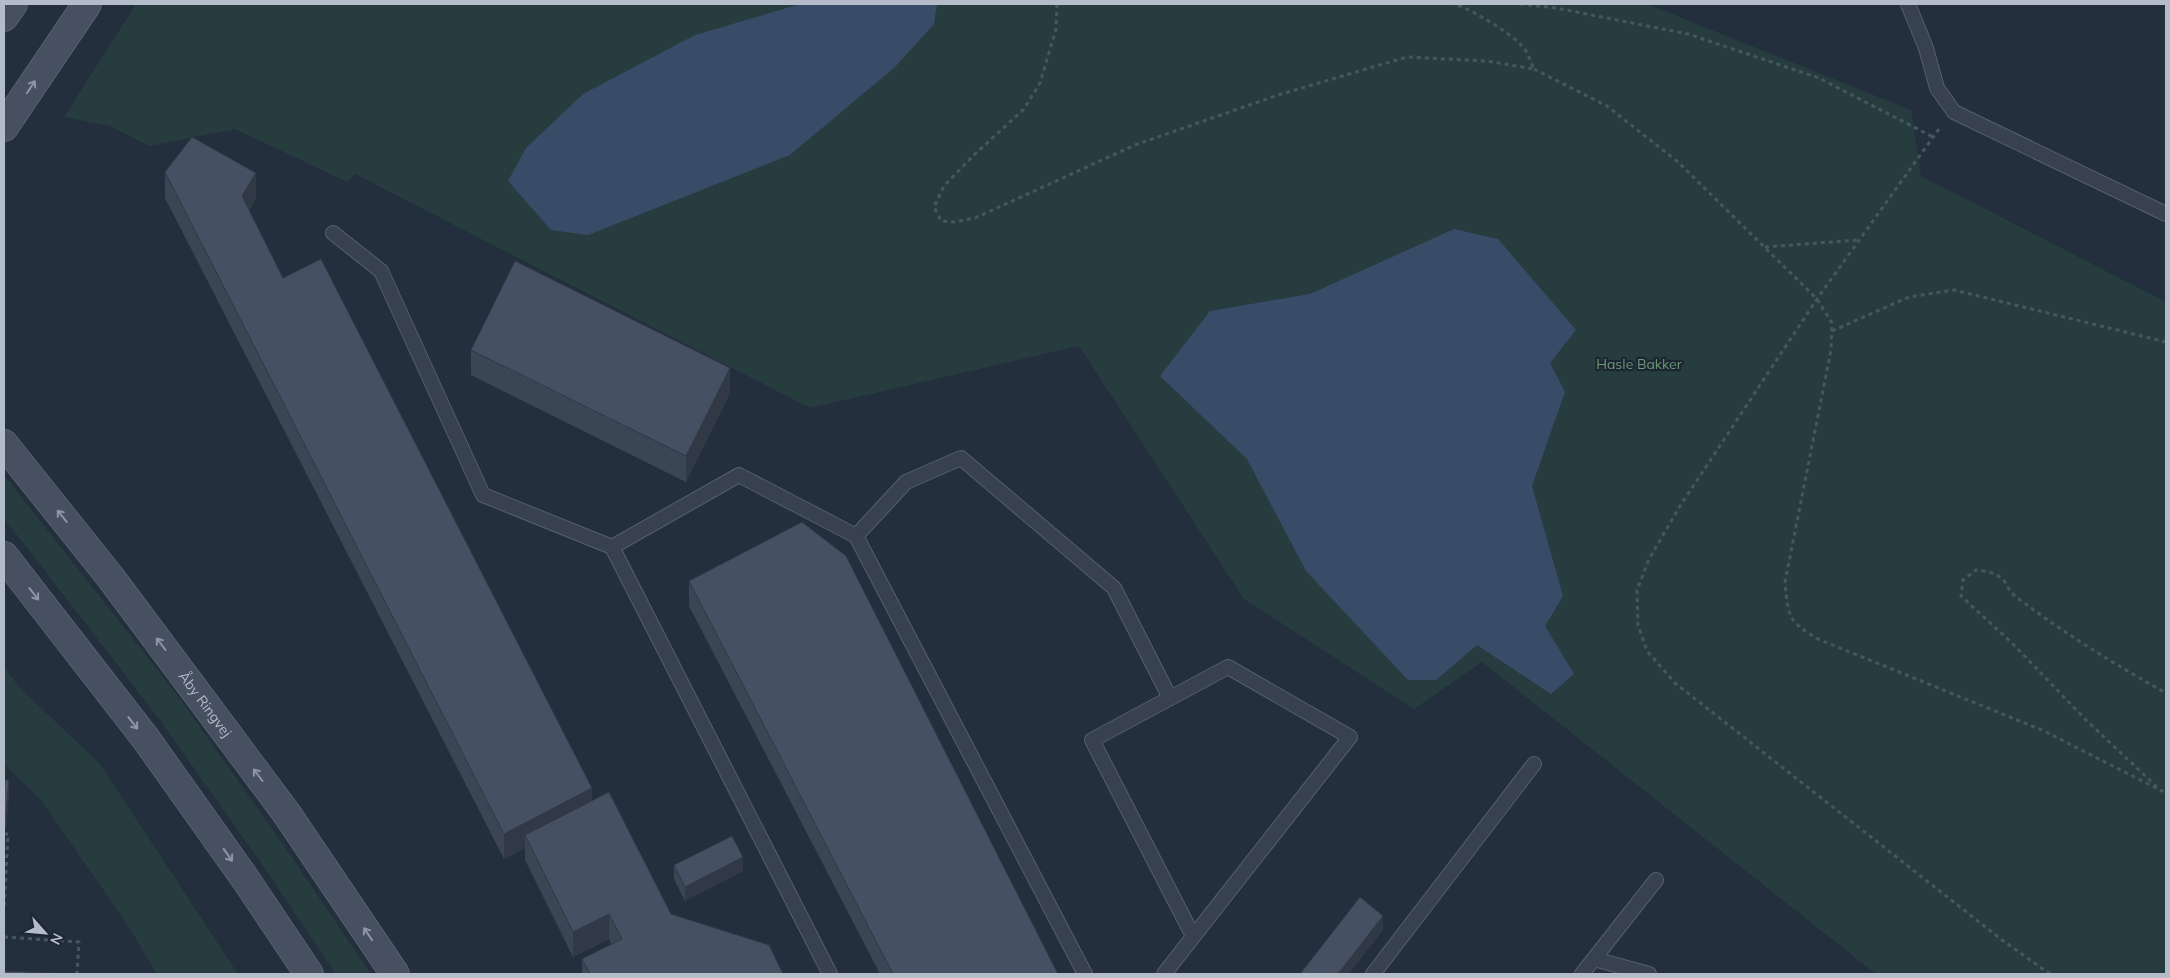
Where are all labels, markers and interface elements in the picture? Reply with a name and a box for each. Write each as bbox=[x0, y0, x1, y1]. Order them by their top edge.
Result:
one-way arrow bbox=[26, 80, 36, 94]
park label: Hasle Bakker bbox=[1596, 355, 1683, 373]
one-way arrow bbox=[56, 510, 67, 523]
one-way arrow bbox=[28, 587, 39, 600]
one-way arrow bbox=[156, 637, 166, 651]
street label: Åby Ringvej bbox=[175, 668, 236, 741]
one-way arrow bbox=[128, 716, 138, 730]
one-way arrow bbox=[253, 768, 263, 782]
one-way arrow bbox=[223, 848, 233, 862]
north arrow bbox=[20, 908, 70, 958]
one-way arrow bbox=[363, 927, 373, 941]
text: N bbox=[46, 930, 67, 948]

